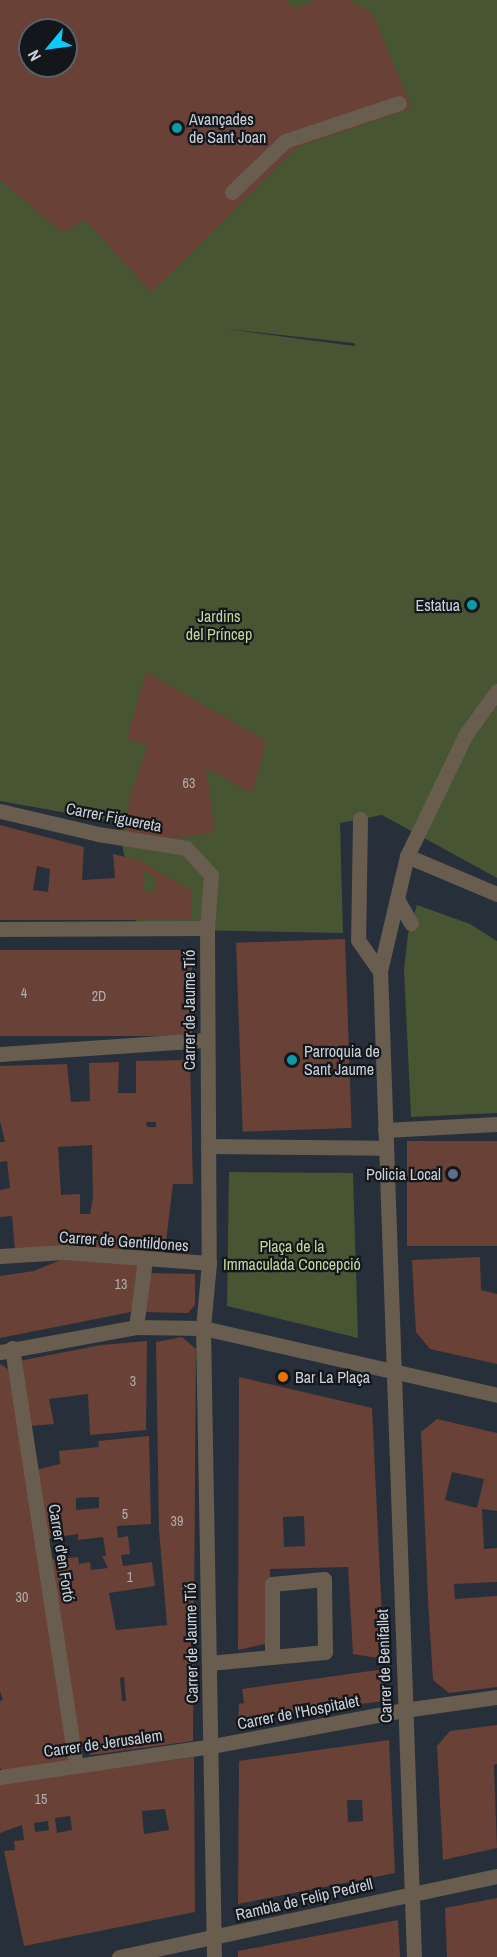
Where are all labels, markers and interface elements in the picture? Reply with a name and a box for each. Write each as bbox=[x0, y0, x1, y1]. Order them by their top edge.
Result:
north arrow bbox=[18, 18, 78, 78]
text: N bbox=[22, 46, 46, 65]
place label: Avançades de Sant Joan bbox=[189, 109, 266, 147]
marker: Avançades de Sant Joan bbox=[170, 121, 184, 135]
place label: Estatua bbox=[416, 595, 460, 615]
marker: Estatua bbox=[465, 598, 479, 612]
park label: Jardins del Príncep bbox=[186, 606, 252, 644]
house number: 63 bbox=[183, 775, 195, 791]
street label: Carrer Figuereta bbox=[65, 798, 163, 836]
street label: Carrer de Jaume Tió bbox=[179, 950, 199, 1070]
house number: 4 bbox=[21, 985, 27, 1001]
house number: 2D bbox=[92, 988, 106, 1004]
place label: Parroquia de Sant Jaume bbox=[304, 1041, 380, 1079]
marker: Parroquia de Sant Jaume bbox=[285, 1053, 299, 1067]
place label: Policia Local bbox=[366, 1164, 441, 1184]
marker: Policia Local bbox=[446, 1167, 460, 1181]
street label: Carrer de Gentildones bbox=[59, 1227, 189, 1255]
park label: Plaça de la Immaculada Concepció bbox=[223, 1236, 361, 1274]
house number: 13 bbox=[115, 1276, 127, 1292]
place label: Bar La Plaça bbox=[295, 1367, 370, 1387]
marker: Bar La Plaça bbox=[276, 1370, 290, 1384]
house number: 3 bbox=[130, 1373, 136, 1389]
street label: Carrer d'en Fortó bbox=[45, 1503, 79, 1603]
house number: 5 bbox=[122, 1506, 128, 1522]
house number: 39 bbox=[171, 1513, 183, 1529]
house number: 1 bbox=[127, 1569, 133, 1585]
street label: Carrer de Jaume Tió bbox=[180, 1582, 202, 1704]
house number: 30 bbox=[16, 1589, 28, 1605]
street label: Carrer de Benifallet bbox=[372, 1609, 396, 1723]
street label: Carrer de l'Hospitalet bbox=[236, 1691, 360, 1733]
street label: Carrer de Jerusalem bbox=[42, 1725, 164, 1761]
house number: 15 bbox=[35, 1791, 47, 1807]
street label: Rambla de Felip Pedrell bbox=[234, 1874, 374, 1924]

